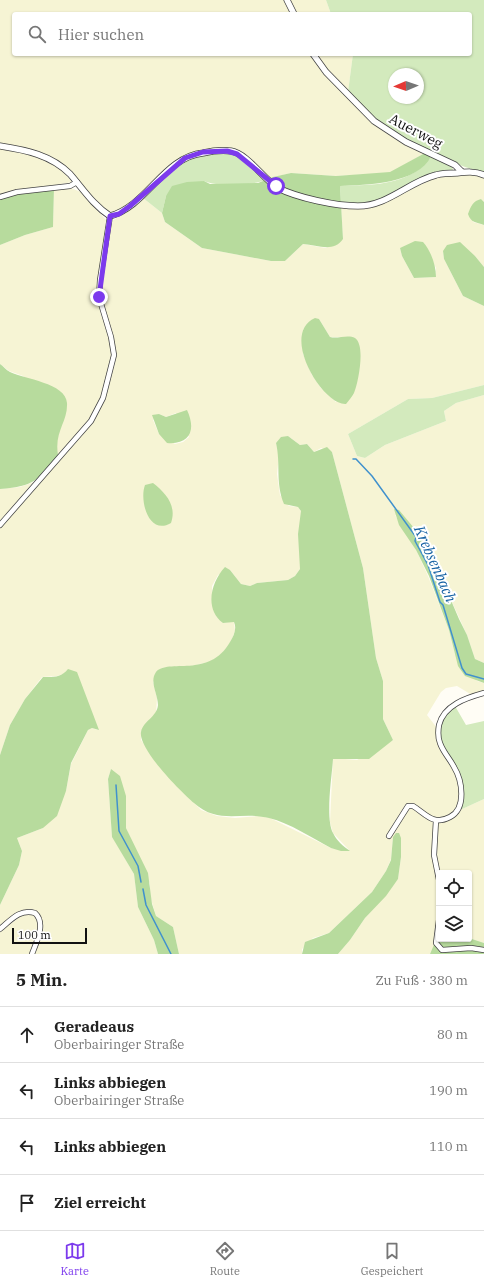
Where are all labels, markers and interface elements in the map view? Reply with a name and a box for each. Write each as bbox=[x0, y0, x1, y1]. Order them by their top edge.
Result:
search box bbox=[12, 12, 472, 56]
icon: search bbox=[26, 23, 48, 45]
text: Hier suchen bbox=[58, 25, 144, 44]
north arrow bbox=[388, 68, 424, 104]
street label: Auerweg bbox=[386, 109, 446, 153]
route start bbox=[267, 177, 285, 195]
route end bbox=[90, 288, 108, 306]
water label: Krebsenbach bbox=[410, 522, 461, 606]
map controls bbox=[436, 870, 472, 942]
button: locate bbox=[436, 870, 472, 906]
button: layers bbox=[436, 906, 472, 942]
scale bar bbox=[12, 926, 87, 945]
text: 100 m bbox=[18, 928, 51, 942]
text: 5 Min. bbox=[16, 969, 67, 991]
text: Zu Fuß · 380 m bbox=[375, 972, 468, 989]
text: Geradeaus bbox=[54, 1017, 134, 1036]
icon: ahead bbox=[16, 1024, 38, 1046]
text: 80 m bbox=[437, 1026, 468, 1043]
text: Oberbairinger Straße bbox=[54, 1036, 184, 1053]
text: Links abbiegen bbox=[54, 1073, 166, 1092]
icon: left bbox=[16, 1080, 38, 1102]
text: 190 m bbox=[429, 1082, 468, 1099]
text: Oberbairinger Straße bbox=[54, 1092, 184, 1109]
icon: left bbox=[16, 1136, 38, 1158]
text: Links abbiegen bbox=[54, 1137, 166, 1156]
text: 110 m bbox=[429, 1138, 468, 1155]
icon: arrive bbox=[16, 1192, 38, 1214]
text: Ziel erreicht bbox=[54, 1193, 146, 1212]
tab: Karte bbox=[60, 1240, 89, 1278]
tab: Route bbox=[210, 1240, 240, 1278]
tab: Gespeichert bbox=[361, 1240, 424, 1278]

